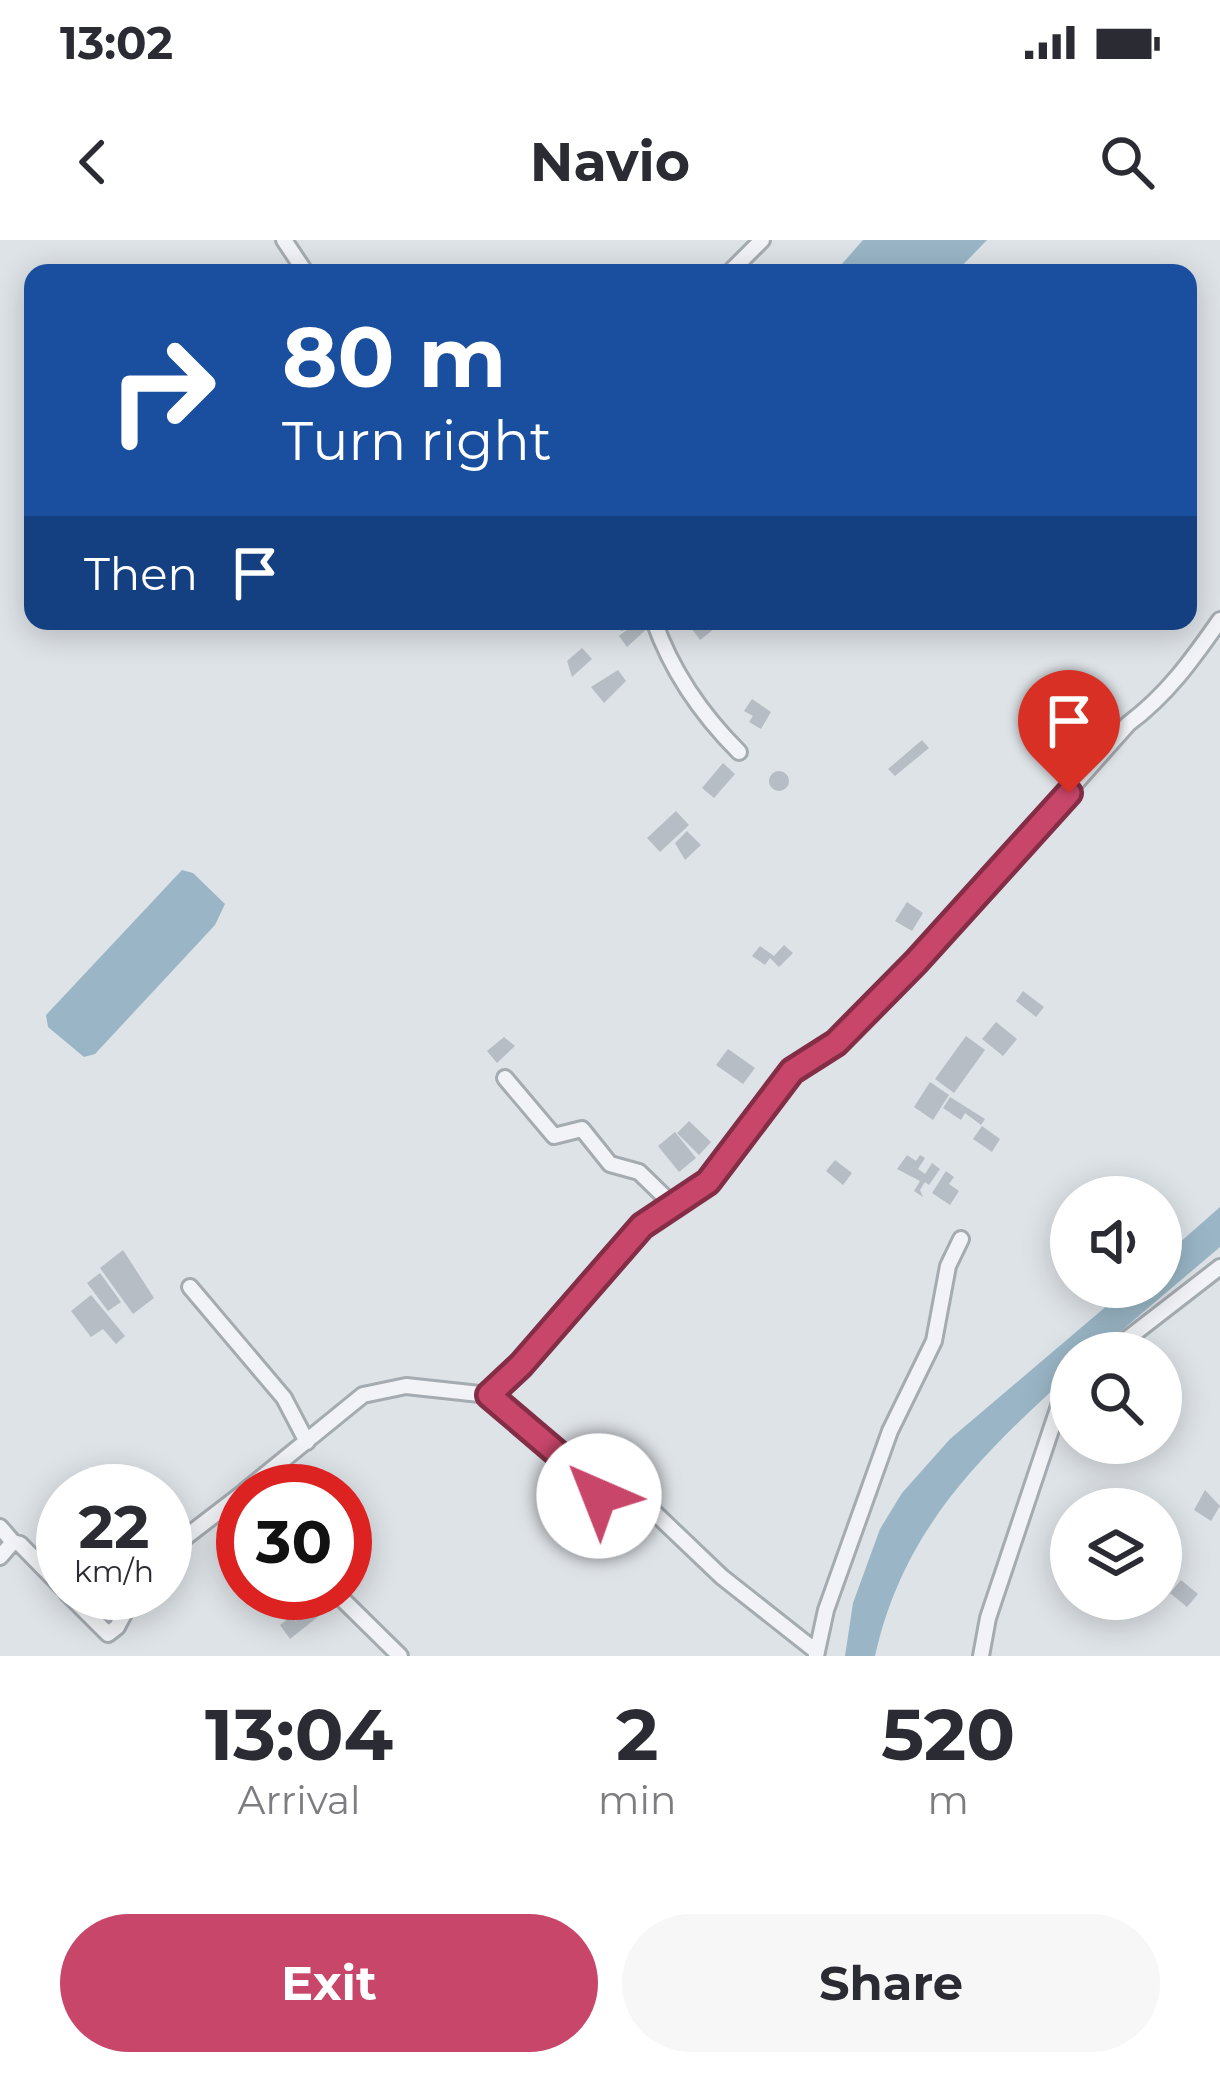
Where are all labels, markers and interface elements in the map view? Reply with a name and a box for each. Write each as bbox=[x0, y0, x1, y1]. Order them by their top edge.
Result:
text: 13:02 bbox=[60, 15, 173, 70]
icon: back bbox=[60, 129, 126, 195]
text: Navio bbox=[530, 129, 690, 195]
icon: search bbox=[1094, 129, 1160, 195]
text: 80 m bbox=[282, 306, 506, 408]
icon: right bbox=[84, 312, 240, 468]
text: Turn right bbox=[282, 408, 552, 474]
icon: arrive bbox=[222, 540, 288, 606]
text: Then bbox=[84, 546, 198, 601]
pin bbox=[1018, 670, 1120, 793]
icon: arrive bbox=[1036, 688, 1102, 754]
map controls bbox=[1050, 1176, 1182, 1620]
button: sound bbox=[1050, 1176, 1182, 1308]
button: search bbox=[1050, 1332, 1182, 1464]
position arrow bbox=[536, 1433, 662, 1559]
speed limit sign: 30 bbox=[216, 1464, 372, 1620]
button: layers bbox=[1050, 1488, 1182, 1620]
text: 22 bbox=[79, 1490, 149, 1563]
text: km/h bbox=[74, 1553, 154, 1590]
text: 13:04 bbox=[205, 1690, 393, 1778]
text: 2 bbox=[616, 1690, 658, 1778]
text: 520 bbox=[881, 1690, 1015, 1778]
text: Arrival bbox=[238, 1776, 361, 1824]
text: min bbox=[598, 1776, 676, 1824]
text: m bbox=[927, 1776, 969, 1824]
button: Exit bbox=[60, 1914, 598, 2052]
button: Share bbox=[622, 1914, 1160, 2052]

